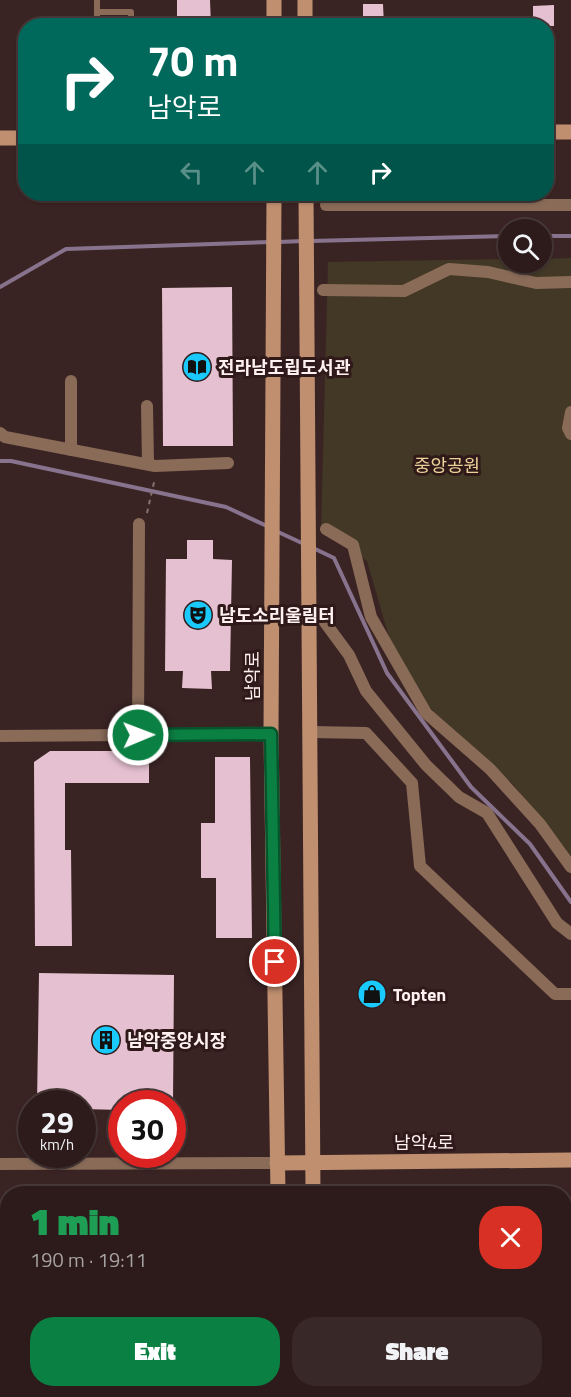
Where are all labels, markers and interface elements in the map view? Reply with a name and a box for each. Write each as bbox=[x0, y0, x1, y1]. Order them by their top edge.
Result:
text: 70 m bbox=[147, 28, 239, 92]
icon: right bbox=[48, 42, 126, 120]
text: 남악로 bbox=[147, 86, 222, 127]
icon: left bbox=[175, 156, 208, 189]
icon: ahead bbox=[238, 156, 271, 189]
icon: ahead bbox=[301, 156, 334, 189]
icon: right bbox=[364, 156, 397, 189]
map controls bbox=[498, 219, 552, 273]
button: search bbox=[498, 219, 552, 273]
library icon: 전라남도립도서관 bbox=[181, 351, 213, 383]
place label: 전라남도립도서관 bbox=[218, 354, 351, 381]
park label: 중앙공원 bbox=[414, 452, 480, 479]
theatre icon: 남도소리울림터 bbox=[182, 599, 214, 631]
place label: 남도소리울림터 bbox=[219, 602, 335, 629]
street label: 남악로 bbox=[239, 651, 266, 701]
position arrow bbox=[106, 703, 170, 767]
pin bbox=[249, 936, 300, 987]
icon: arrive bbox=[258, 945, 291, 978]
shop icon: Topten bbox=[356, 978, 388, 1010]
place label: Topten bbox=[393, 981, 446, 1008]
building icon: 남악중앙시장 bbox=[90, 1024, 122, 1056]
place label: 남악중앙시장 bbox=[127, 1027, 227, 1054]
speed limit sign: 30 bbox=[108, 1090, 186, 1168]
text: 29 bbox=[40, 1099, 74, 1145]
street label: 남악4로 bbox=[394, 1129, 454, 1156]
text: km/h bbox=[40, 1133, 74, 1156]
text: 1 min bbox=[30, 1194, 119, 1249]
button: close bbox=[479, 1206, 542, 1269]
text: 190 m · 19:11 bbox=[30, 1244, 147, 1275]
button: Exit bbox=[30, 1317, 280, 1386]
button: Share bbox=[292, 1317, 542, 1386]

